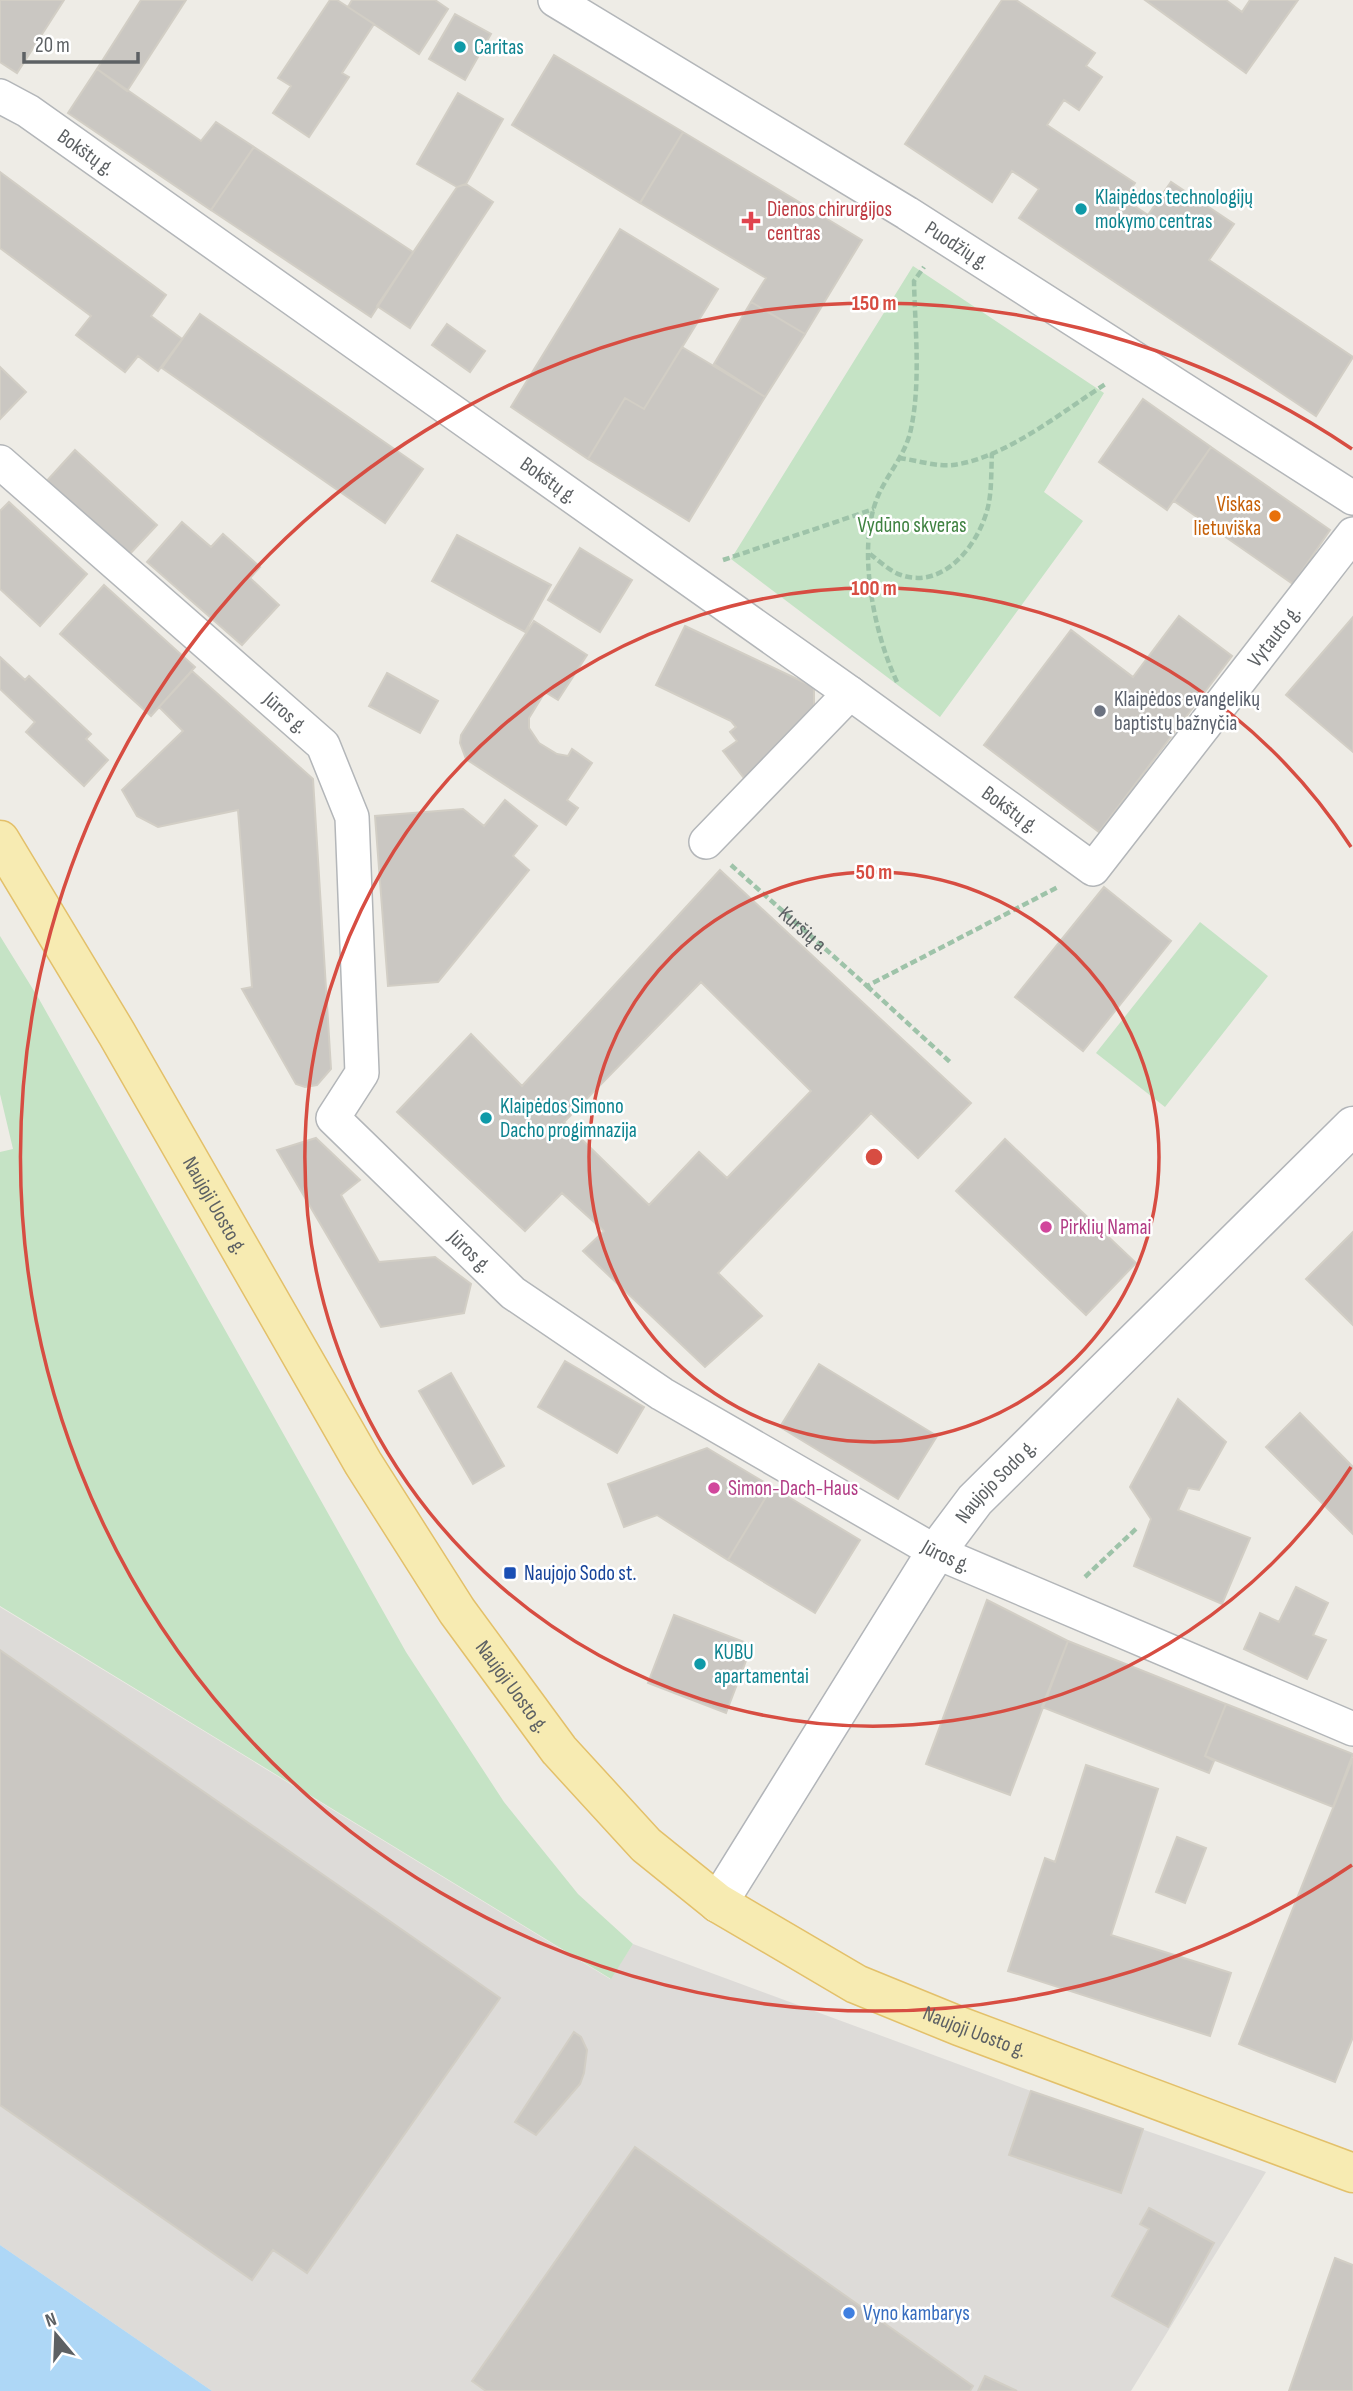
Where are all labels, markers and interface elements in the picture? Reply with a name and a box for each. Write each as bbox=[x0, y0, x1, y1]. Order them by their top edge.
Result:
scale bar bbox=[24, 21, 138, 65]
text: 20 m bbox=[35, 33, 70, 58]
place label: Caritas bbox=[474, 35, 524, 60]
marker: Caritas bbox=[452, 39, 468, 55]
street label: Bokštų g. bbox=[53, 123, 120, 181]
place label: Klaipėdos technologijų mokymo centras bbox=[1095, 185, 1253, 234]
place label: Dienos chirurgijos centras bbox=[767, 197, 892, 246]
marker: Klaipėdos technologijų mokymo centras bbox=[1073, 201, 1089, 217]
marker: Dienos chirurgijos centras bbox=[741, 211, 761, 231]
street label: Puodžių g. bbox=[921, 215, 994, 275]
text: 150 m bbox=[852, 291, 896, 316]
street label: Bokštų g. bbox=[515, 451, 582, 509]
place label: Viskas lietuviška bbox=[1194, 492, 1261, 541]
marker: Viskas lietuviška bbox=[1267, 508, 1283, 524]
park label: Vydūno skveras bbox=[857, 513, 967, 538]
text: 100 m bbox=[851, 576, 897, 601]
street label: Vytauto g. bbox=[1242, 600, 1306, 672]
street label: Jūros g. bbox=[258, 686, 313, 739]
place label: Klaipėdos evangelikų baptistų bažnyčia bbox=[1114, 687, 1260, 736]
marker: Klaipėdos evangelikų baptistų bažnyčia bbox=[1092, 703, 1108, 719]
street label: Bokštų g. bbox=[977, 780, 1044, 838]
text: 50 m bbox=[856, 860, 892, 885]
street label: Kuršių a. bbox=[774, 901, 835, 959]
place label: Klaipėdos Simono Dacho progimnazija bbox=[500, 1094, 637, 1143]
marker: Klaipėdos Simono Dacho progimnazija bbox=[478, 1110, 494, 1126]
centre of rings bbox=[862, 1145, 886, 1169]
street label: Naujoji Uosto g. bbox=[177, 1152, 253, 1259]
place label: Pirklių Namai bbox=[1060, 1215, 1151, 1240]
marker: Pirklių Namai bbox=[1038, 1219, 1054, 1235]
street label: Jūros g. bbox=[442, 1224, 497, 1278]
street label: Naujojo Sodo g. bbox=[950, 1434, 1042, 1528]
place label: Simon-Dach-Haus bbox=[728, 1476, 858, 1501]
marker: Simon-Dach-Haus bbox=[706, 1480, 722, 1496]
street label: Jūros g. bbox=[916, 1533, 974, 1578]
place label: Naujojo Sodo st. bbox=[524, 1561, 637, 1586]
marker: Naujojo Sodo st. bbox=[502, 1565, 518, 1581]
street label: Naujoji Uosto g. bbox=[470, 1635, 555, 1738]
place label: KUBU apartamentai bbox=[714, 1640, 809, 1689]
marker: KUBU apartamentai bbox=[692, 1656, 708, 1672]
street label: Naujoji Uosto g. bbox=[920, 2000, 1030, 2062]
north arrow bbox=[21, 2300, 91, 2370]
place label: Vyno kambarys bbox=[863, 2301, 970, 2326]
marker: Vyno kambarys bbox=[841, 2305, 857, 2321]
text: N bbox=[42, 2308, 59, 2333]

